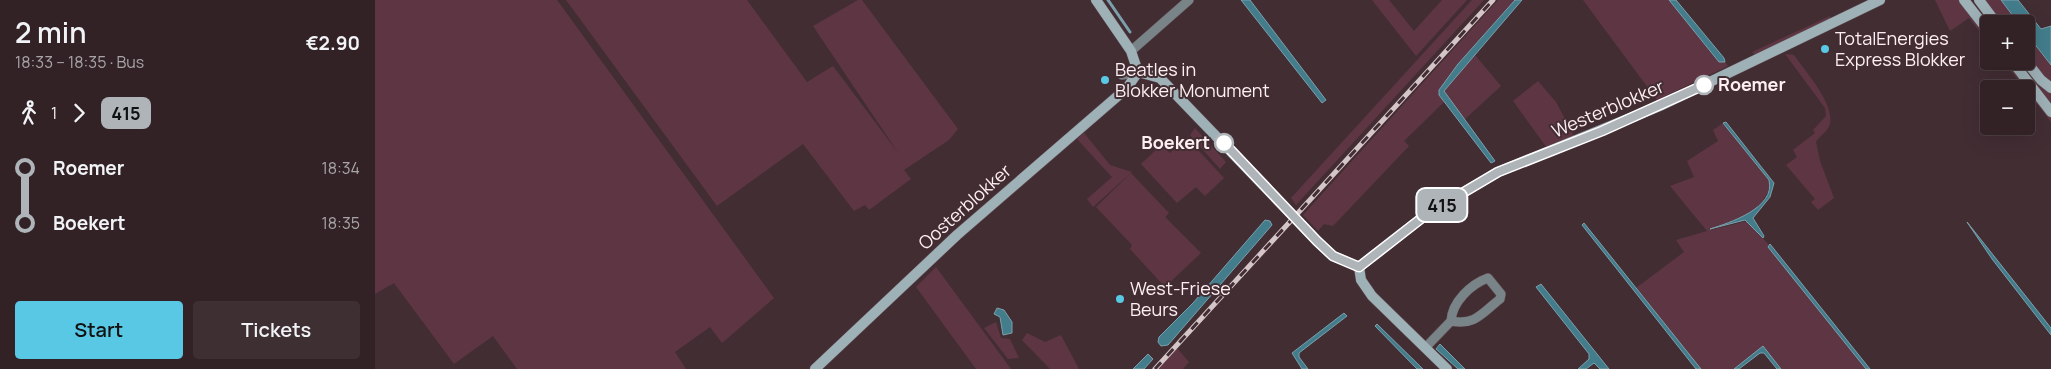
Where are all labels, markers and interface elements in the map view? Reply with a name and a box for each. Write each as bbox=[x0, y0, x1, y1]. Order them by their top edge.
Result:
text: 2 min bbox=[15, 13, 86, 51]
map controls bbox=[1980, 15, 2035, 135]
button: + bbox=[1980, 15, 2035, 70]
place label: TotalEnergies Express Blokker bbox=[1835, 26, 1966, 71]
text: €2.90 bbox=[306, 30, 360, 56]
marker: TotalEnergies Express Blokker bbox=[1819, 43, 1831, 55]
text: 18:33 – 18:35 · Bus bbox=[15, 51, 144, 73]
place label: Beatles in Blokker Monument bbox=[1115, 57, 1270, 102]
place label: Roemer bbox=[1718, 72, 1786, 96]
street label: Westerblokker bbox=[1548, 73, 1668, 143]
marker: Beatles in Blokker Monument bbox=[1099, 74, 1111, 86]
marker: Roemer bbox=[1694, 75, 1714, 95]
button: − bbox=[1980, 80, 2035, 135]
icon: walk bbox=[15, 99, 43, 127]
icon: forward bbox=[65, 99, 93, 127]
text: 415 bbox=[111, 101, 141, 125]
text: 1 bbox=[51, 102, 57, 124]
place label: Boekert bbox=[1141, 130, 1210, 154]
marker: Boekert bbox=[1214, 133, 1234, 153]
text: Roemer bbox=[53, 155, 124, 181]
text: 18:34 bbox=[321, 157, 360, 179]
street label: Oosterblokker bbox=[913, 158, 1016, 254]
line badge: 415 bbox=[1413, 189, 1471, 221]
text: 415 bbox=[1427, 193, 1457, 217]
text: Boekert bbox=[53, 210, 125, 236]
text: 18:35 bbox=[322, 212, 360, 234]
place label: West-Friese Beurs bbox=[1130, 276, 1231, 321]
marker: West-Friese Beurs bbox=[1114, 293, 1126, 305]
button: Start bbox=[15, 301, 183, 359]
button: Tickets bbox=[193, 301, 360, 359]

